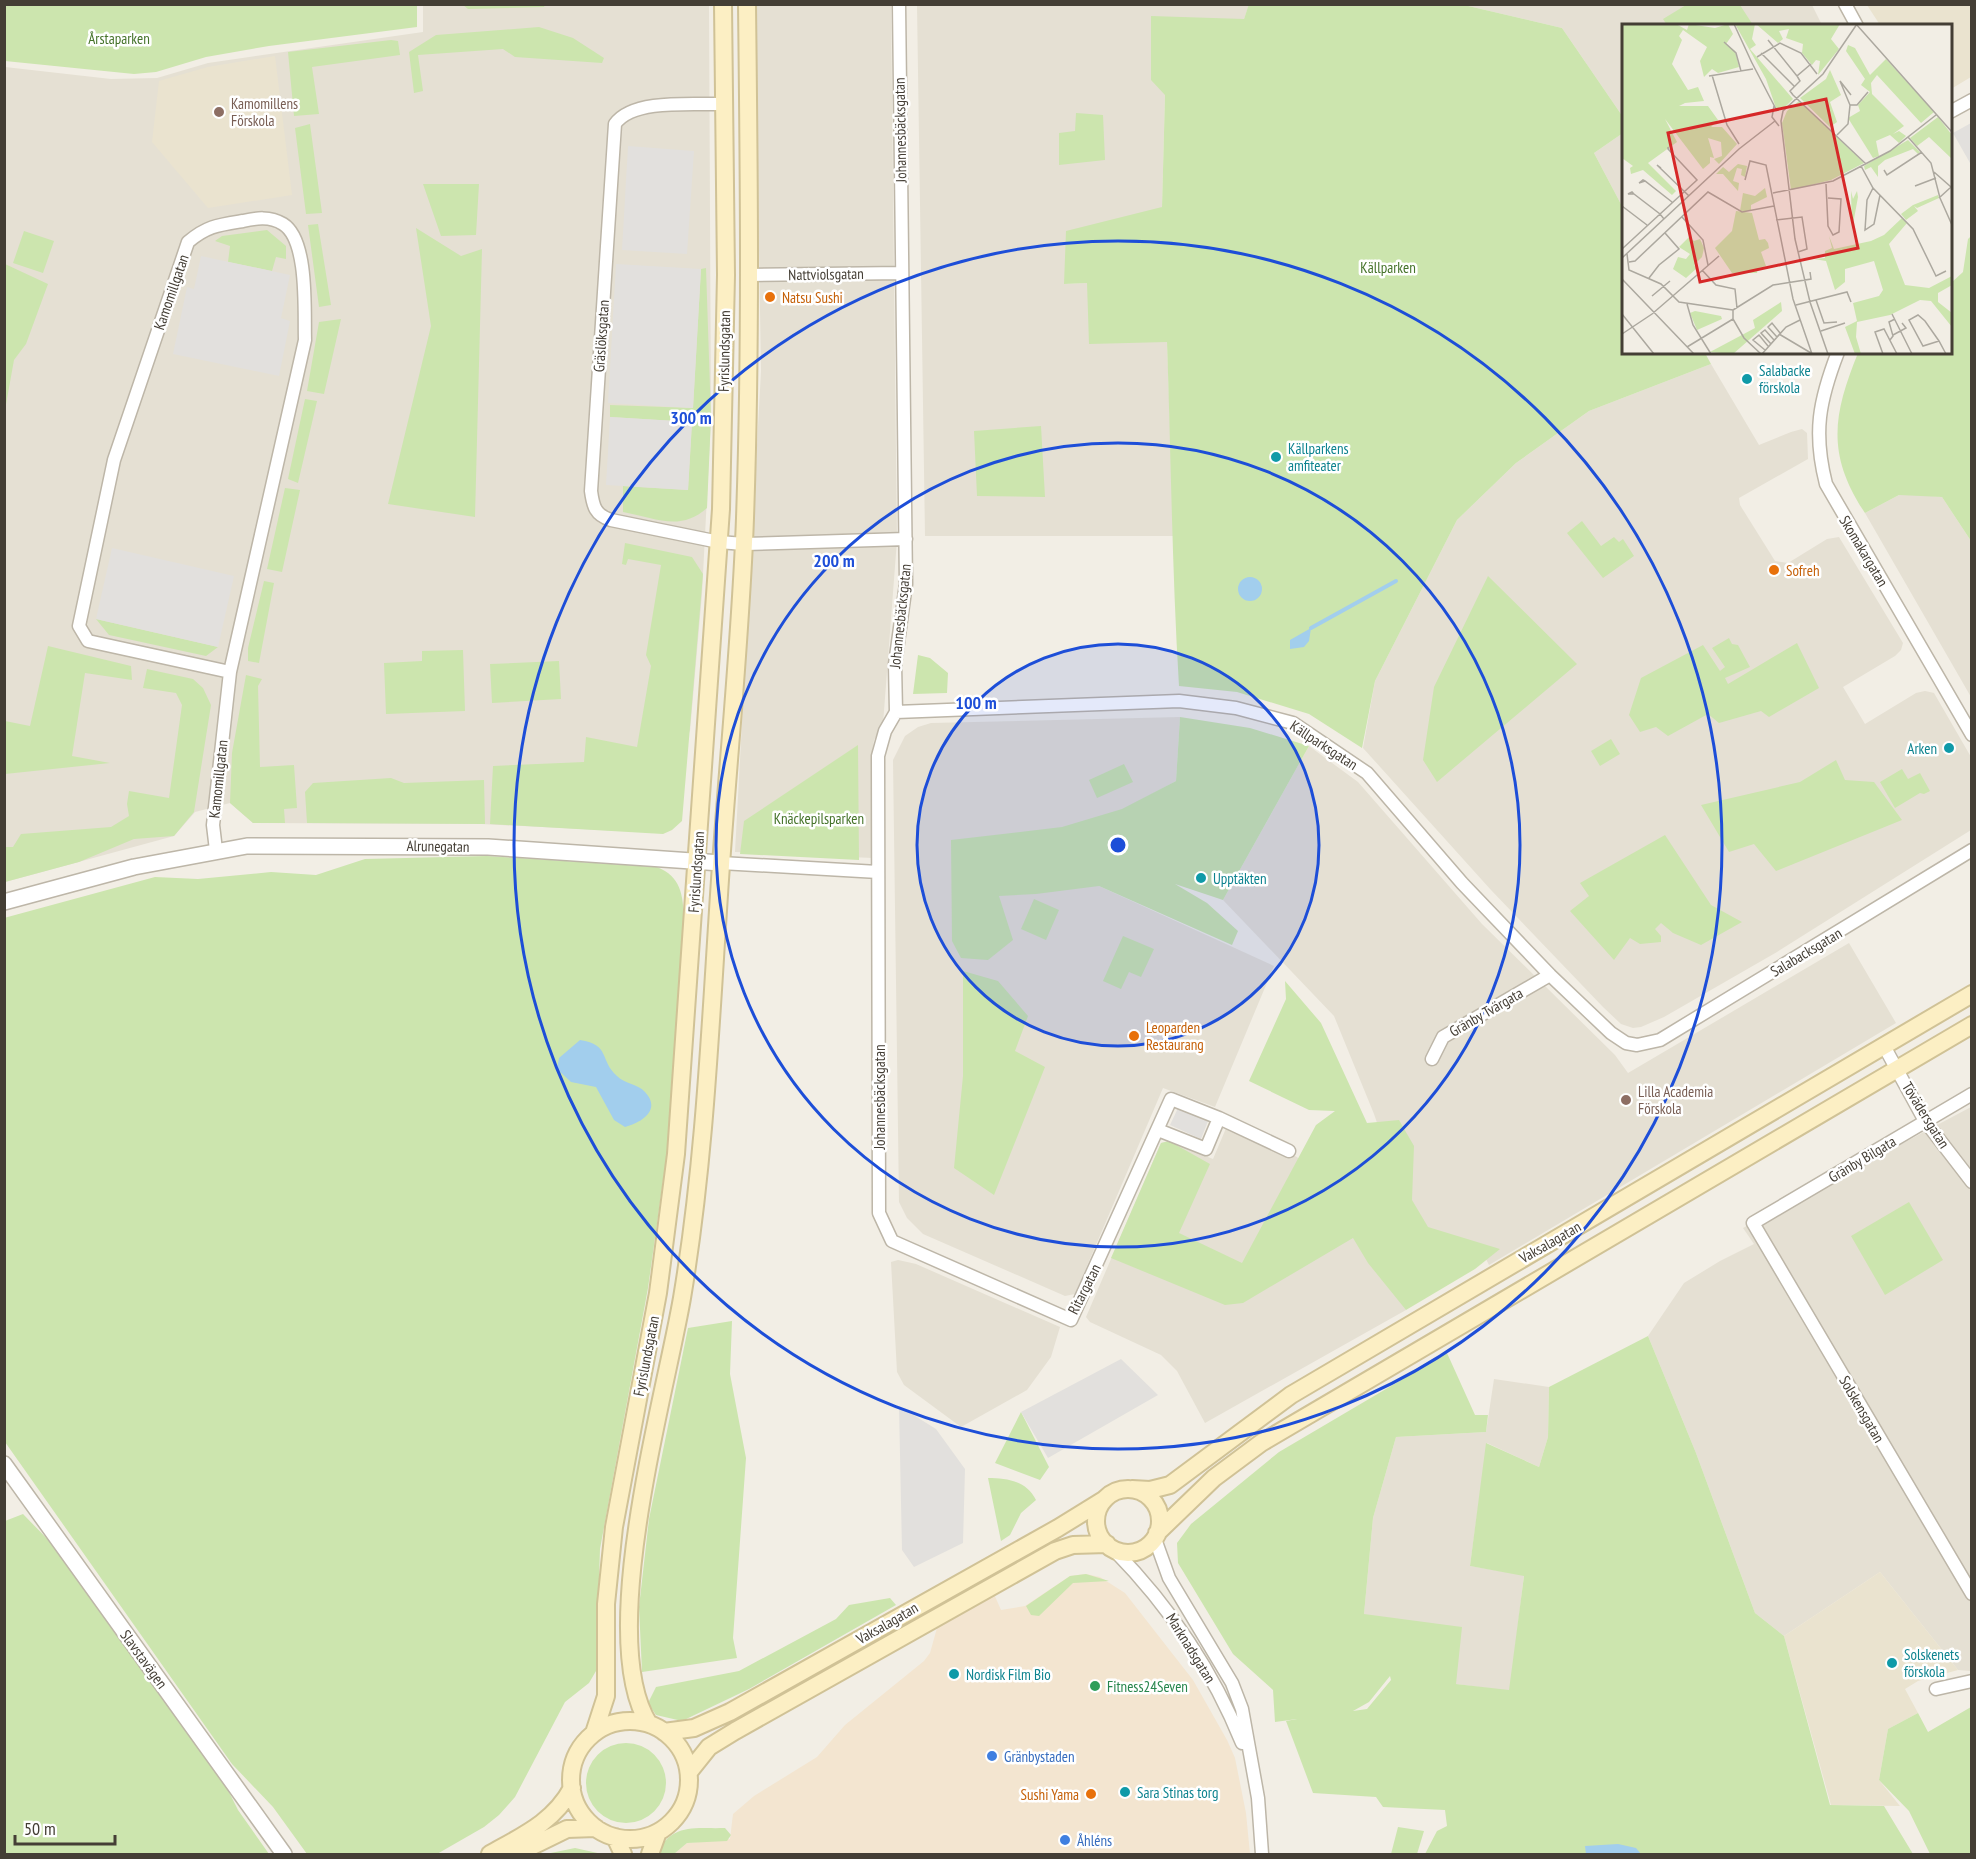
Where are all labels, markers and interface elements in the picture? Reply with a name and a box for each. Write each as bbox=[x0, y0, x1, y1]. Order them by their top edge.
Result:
inset map bbox=[1622, 24, 1952, 354]
park label: Årstaparken bbox=[88, 29, 150, 48]
street label: Johannesbäcksgatan bbox=[890, 77, 910, 184]
place label: Kamomillens Förskola bbox=[231, 94, 298, 130]
marker: Kamomillens Förskola bbox=[212, 105, 226, 119]
street label: Kamomillgatan bbox=[149, 252, 193, 332]
park label: Källparken bbox=[1360, 258, 1416, 277]
street label: Nattviolsgatan bbox=[788, 264, 864, 284]
place label: Natsu Sushi bbox=[782, 288, 843, 307]
marker: Natsu Sushi bbox=[763, 290, 777, 304]
street label: Gräslöksgatan bbox=[589, 299, 613, 373]
street label: Fyrislundsgatan bbox=[714, 310, 734, 392]
place label: Salabacke förskola bbox=[1759, 361, 1811, 397]
marker: Salabacke förskola bbox=[1740, 372, 1754, 386]
text: 300 m bbox=[670, 406, 712, 429]
place label: Källparkens amfiteater bbox=[1288, 439, 1349, 475]
marker: Källparkens amfiteater bbox=[1269, 450, 1283, 464]
street label: Skomakargatan bbox=[1835, 512, 1893, 590]
text: 200 m bbox=[813, 549, 855, 572]
place label: Sofreh bbox=[1786, 561, 1820, 580]
street label: Johannesbäcksgatan bbox=[885, 563, 915, 670]
marker: Sofreh bbox=[1767, 563, 1781, 577]
text: 100 m bbox=[955, 691, 997, 714]
street label: Källparksgatan bbox=[1286, 716, 1362, 774]
street label: Kamomillgatan bbox=[204, 739, 232, 819]
place label: Arken bbox=[1907, 739, 1937, 758]
marker: Arken bbox=[1942, 741, 1956, 755]
park label: Knäckepilsparken bbox=[774, 809, 864, 828]
street label: Fyrislundsgatan bbox=[684, 831, 708, 913]
centre of rings bbox=[1108, 835, 1128, 855]
street label: Alrunegatan bbox=[406, 836, 470, 856]
place label: Upptäkten bbox=[1213, 869, 1267, 888]
marker: Upptäkten bbox=[1194, 871, 1208, 885]
street label: Salabacksgatan bbox=[1767, 923, 1845, 981]
street label: Gränby Tvärgata bbox=[1446, 983, 1526, 1041]
place label: Leoparden Restaurang bbox=[1146, 1018, 1204, 1054]
marker: Leoparden Restaurang bbox=[1127, 1029, 1141, 1043]
street label: Johannesbäcksgatan bbox=[870, 1044, 889, 1151]
street label: Tövädersgatan bbox=[1898, 1078, 1954, 1152]
place label: Lilla Academia Förskola bbox=[1638, 1082, 1713, 1118]
marker: Lilla Academia Förskola bbox=[1619, 1093, 1633, 1107]
street label: Gränby Bilgata bbox=[1825, 1131, 1899, 1187]
street label: Vaksalagatan bbox=[1515, 1217, 1584, 1268]
street label: Ritargatan bbox=[1063, 1261, 1105, 1317]
street label: Fyrislundsgatan bbox=[629, 1314, 663, 1398]
street label: Solskensgatan bbox=[1835, 1372, 1889, 1446]
street label: Vaksalagatan bbox=[852, 1598, 921, 1649]
street label: Marknadsgatan bbox=[1162, 1610, 1220, 1686]
street label: Slavstavägen bbox=[116, 1626, 172, 1692]
place label: Solskenets förskola bbox=[1904, 1645, 1959, 1681]
marker: Solskenets förskola bbox=[1885, 1656, 1899, 1670]
place label: Nordisk Film Bio bbox=[966, 1665, 1051, 1684]
marker: Nordisk Film Bio bbox=[947, 1667, 961, 1681]
place label: Fitness24Seven bbox=[1107, 1677, 1188, 1696]
marker: Fitness24Seven bbox=[1088, 1679, 1102, 1693]
place label: Gränbystaden bbox=[1004, 1747, 1075, 1766]
marker: Gränbystaden bbox=[985, 1749, 999, 1763]
place label: Sara Stinas torg bbox=[1137, 1783, 1218, 1802]
place label: Sushi Yama bbox=[1021, 1785, 1079, 1804]
marker: Sara Stinas torg bbox=[1118, 1785, 1132, 1799]
marker: Sushi Yama bbox=[1084, 1787, 1098, 1801]
scale bar bbox=[15, 1808, 116, 1846]
text: 50 m bbox=[24, 1817, 56, 1840]
place label: Åhléns bbox=[1077, 1831, 1112, 1850]
marker: Åhléns bbox=[1058, 1833, 1072, 1847]

